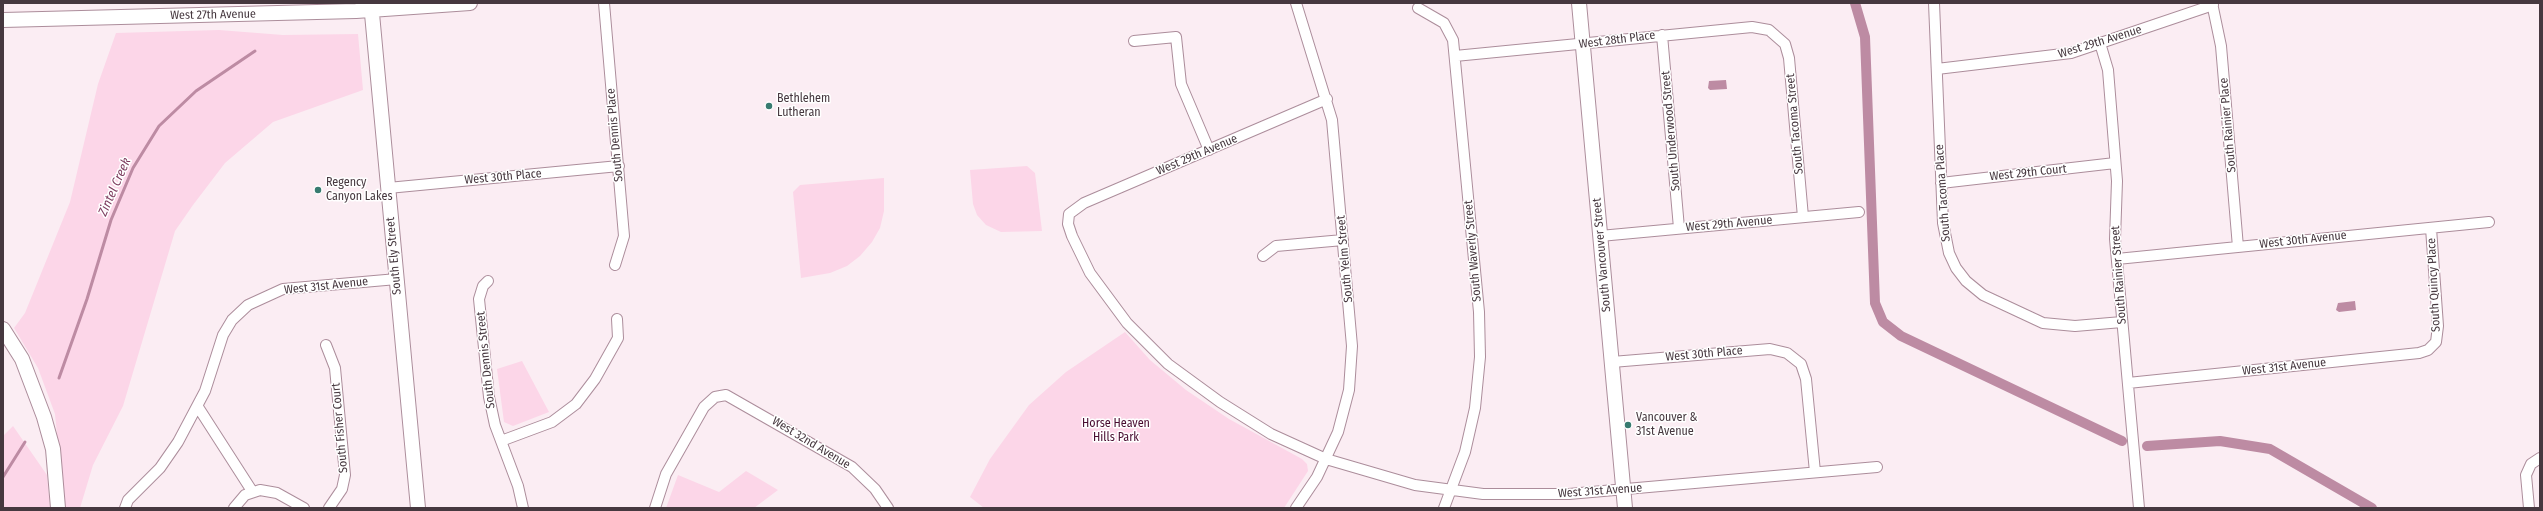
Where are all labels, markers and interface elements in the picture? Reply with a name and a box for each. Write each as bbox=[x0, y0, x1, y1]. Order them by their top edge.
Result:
street label: West 27th Avenue bbox=[170, 7, 256, 23]
street label: West 29th Avenue bbox=[2056, 22, 2144, 62]
street label: West 28th Place bbox=[1578, 28, 1656, 52]
street label: South Underwood Street bbox=[1659, 70, 1683, 192]
street label: South Tacoma Street bbox=[1783, 73, 1807, 175]
street label: South Rainier Place bbox=[2217, 77, 2239, 173]
street label: South Dennis Place bbox=[604, 87, 626, 183]
place label: Bethlehem Lutheran bbox=[777, 92, 830, 120]
marker: Bethlehem Lutheran bbox=[764, 101, 774, 111]
street label: West 29th Avenue bbox=[1154, 131, 1240, 179]
street label: South Tacoma Place bbox=[1932, 144, 1954, 242]
water label: Zintel Creek bbox=[95, 156, 135, 218]
street label: West 29th Court bbox=[1989, 162, 2067, 184]
street label: West 30th Place bbox=[464, 166, 542, 188]
place label: Regency Canyon Lakes bbox=[326, 176, 393, 204]
marker: Regency Canyon Lakes bbox=[313, 185, 323, 195]
street label: South Vancouver Street bbox=[1590, 197, 1614, 313]
street label: South Waverly Street bbox=[1461, 200, 1485, 302]
street label: West 29th Avenue bbox=[1685, 213, 1773, 235]
street label: South Yelm Street bbox=[1334, 215, 1356, 303]
street label: South Ely Street bbox=[383, 217, 405, 295]
street label: South Rainier Street bbox=[2108, 225, 2130, 325]
street label: West 30th Avenue bbox=[2259, 228, 2347, 252]
street label: South Quincy Place bbox=[2424, 238, 2444, 332]
street label: West 31st Avenue bbox=[283, 274, 369, 298]
street label: South Dennis Street bbox=[474, 311, 498, 409]
street label: West 30th Place bbox=[1665, 343, 1743, 365]
street label: West 31st Avenue bbox=[2241, 355, 2327, 379]
street label: South Fisher Court bbox=[329, 382, 351, 474]
place label: Vancouver & 31st Avenue bbox=[1636, 411, 1698, 439]
street label: West 32nd Avenue bbox=[769, 414, 853, 472]
park label: Horse Heaven Hills Park bbox=[1082, 417, 1150, 445]
marker: Vancouver & 31st Avenue bbox=[1623, 420, 1633, 430]
street label: West 31st Avenue bbox=[1557, 481, 1643, 501]

